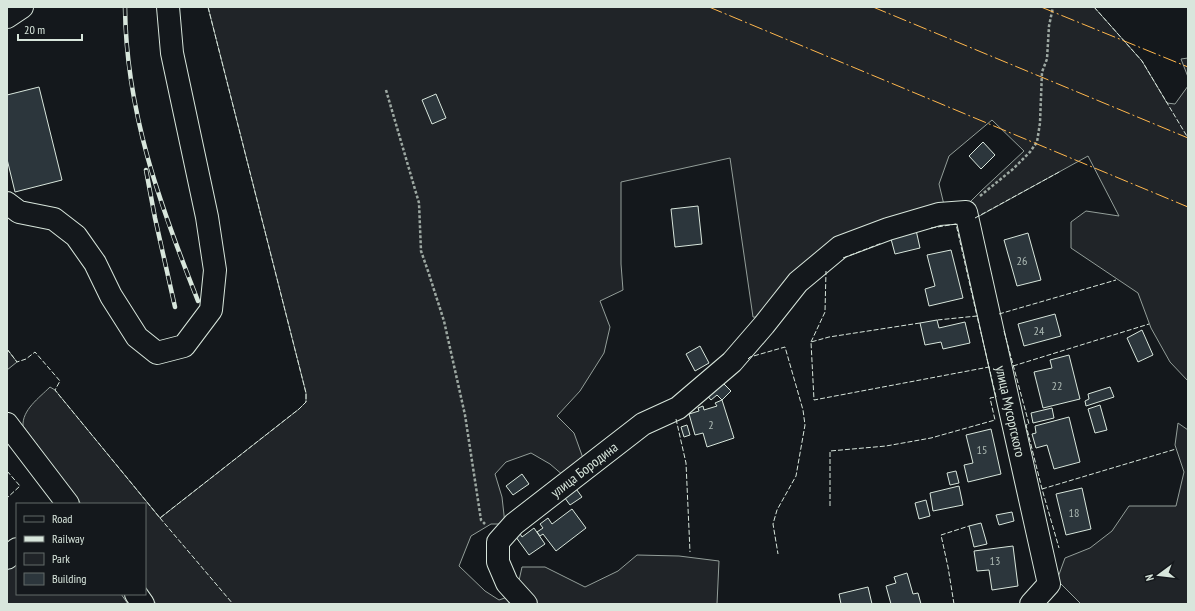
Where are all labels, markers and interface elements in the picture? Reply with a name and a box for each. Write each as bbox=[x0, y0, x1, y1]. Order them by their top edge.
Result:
scale bar bbox=[18, 16, 82, 42]
text: 20 m bbox=[24, 22, 45, 37]
house number: 26 bbox=[1017, 253, 1027, 268]
house number: 24 bbox=[1034, 323, 1045, 338]
street label: улица Мусоргского bbox=[992, 364, 1029, 459]
house number: 22 bbox=[1052, 378, 1062, 393]
house number: 2 bbox=[708, 417, 714, 432]
street label: улица Бородина bbox=[547, 438, 621, 501]
house number: 15 bbox=[977, 442, 987, 457]
legend bbox=[16, 503, 146, 595]
house number: 18 bbox=[1069, 505, 1079, 520]
text: Road bbox=[52, 511, 72, 526]
text: Railway bbox=[52, 531, 85, 546]
text: Park bbox=[52, 551, 70, 566]
house number: 13 bbox=[990, 553, 1000, 568]
north arrow bbox=[1139, 555, 1179, 595]
text: Building bbox=[52, 571, 87, 586]
text: N bbox=[1142, 573, 1157, 582]

